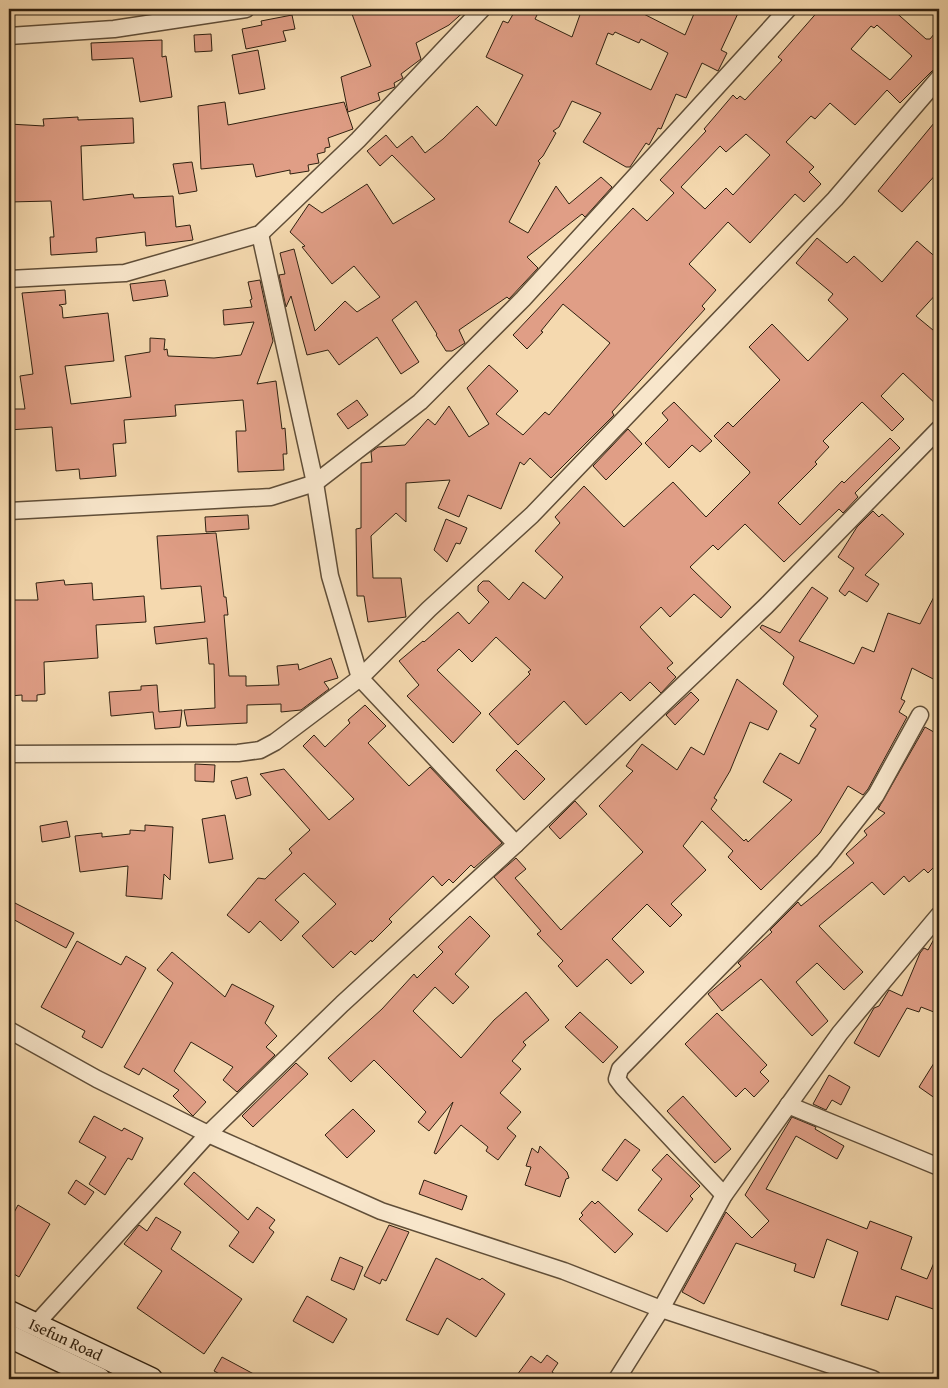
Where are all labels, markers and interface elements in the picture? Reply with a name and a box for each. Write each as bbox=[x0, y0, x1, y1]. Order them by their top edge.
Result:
street label: Isefun Road bbox=[25, 1312, 107, 1367]

